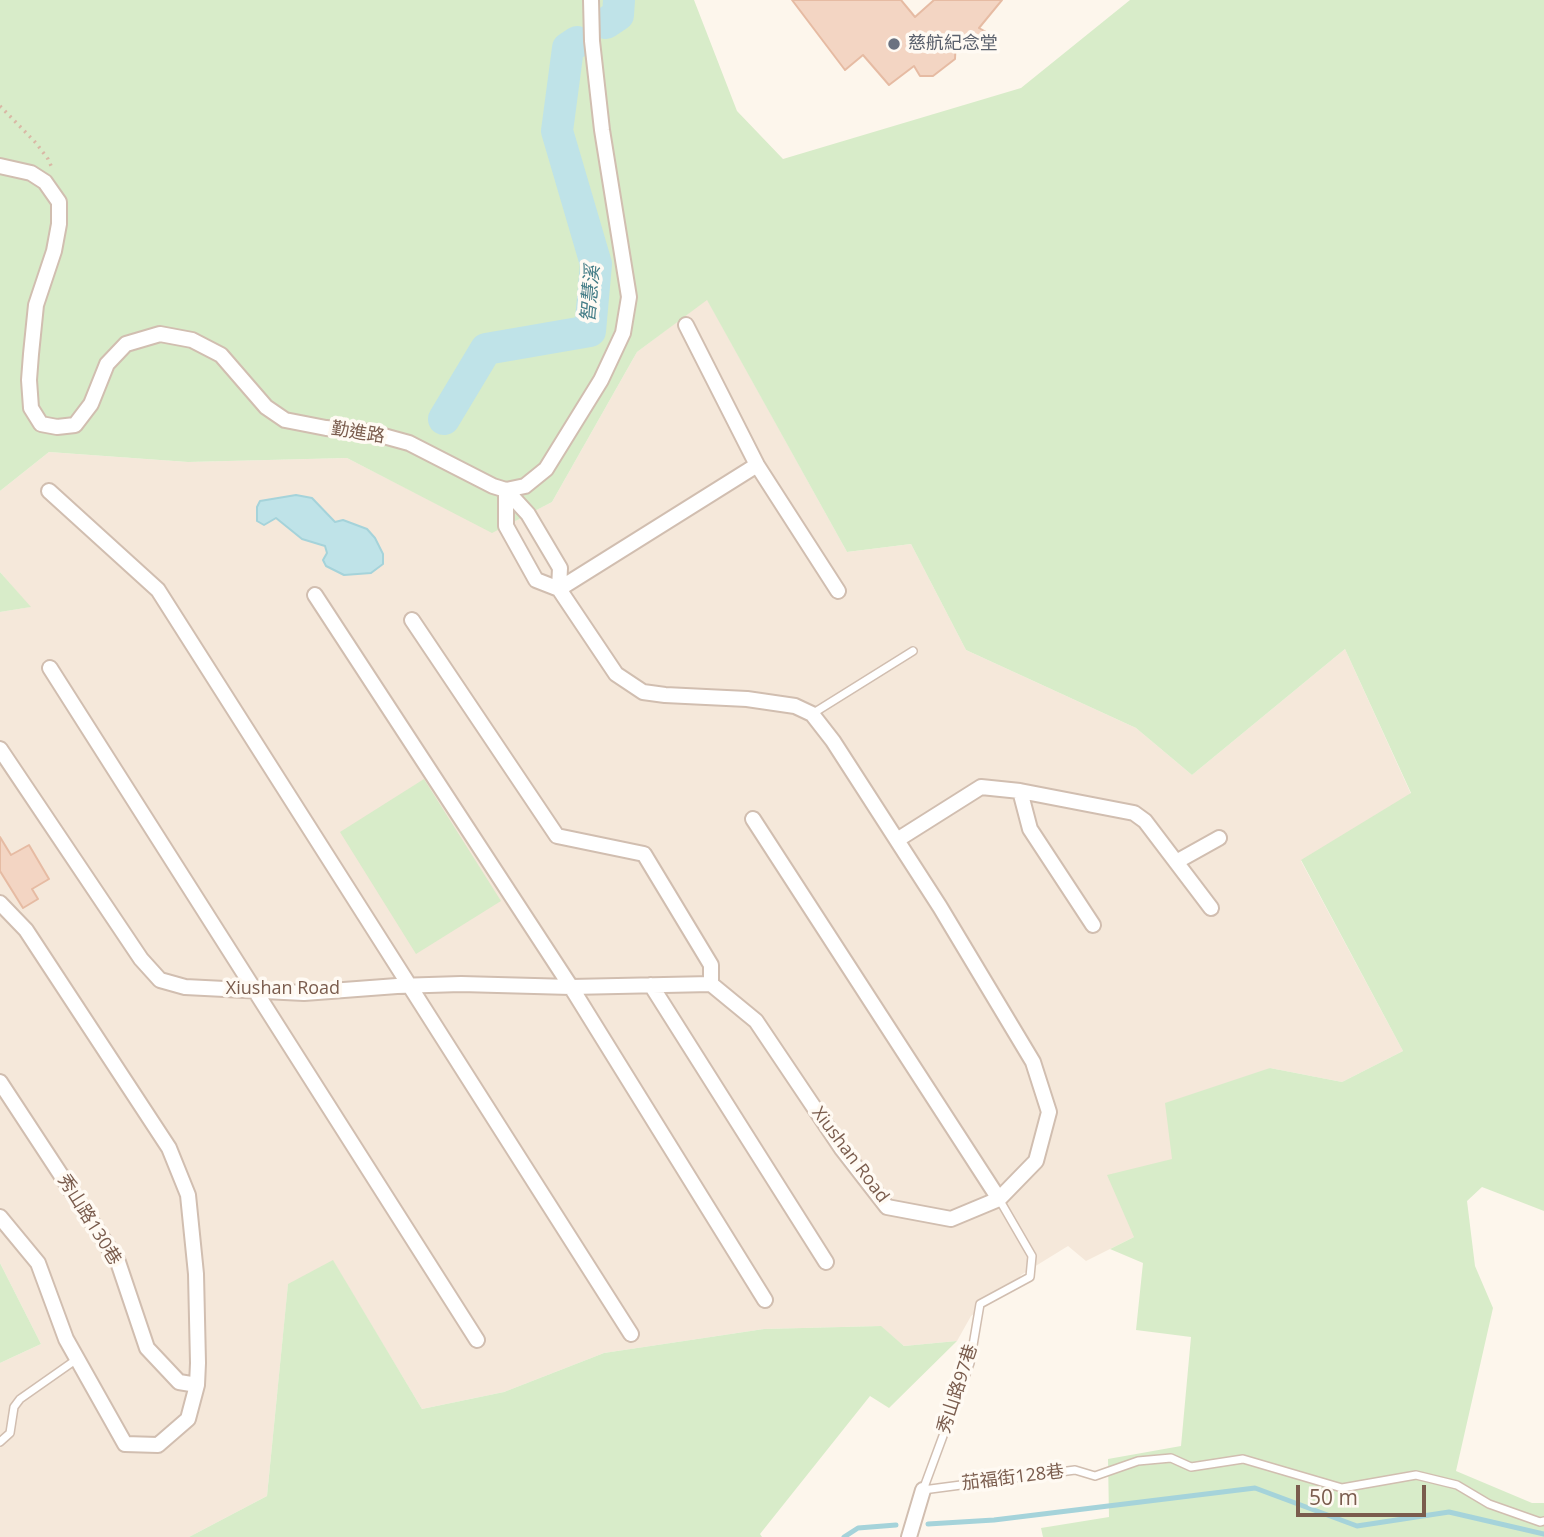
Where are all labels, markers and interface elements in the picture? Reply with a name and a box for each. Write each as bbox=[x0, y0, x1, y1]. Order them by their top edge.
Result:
place label: 慈航紀念堂 bbox=[908, 33, 998, 55]
marker: 慈航紀念堂 bbox=[886, 36, 902, 52]
water label: 智慧溪 bbox=[577, 265, 605, 323]
street label: 勤進路 bbox=[330, 418, 386, 448]
street label: Xiushan Road bbox=[226, 978, 340, 1000]
street label: Xiushan Road bbox=[807, 1103, 893, 1207]
street label: 秀山路130巷 bbox=[53, 1171, 125, 1269]
street label: 秀山路97巷 bbox=[933, 1342, 983, 1436]
street label: 茄福街128巷 bbox=[961, 1461, 1065, 1495]
scale bar bbox=[1299, 1470, 1428, 1514]
text: 50 m bbox=[1309, 1483, 1358, 1511]

